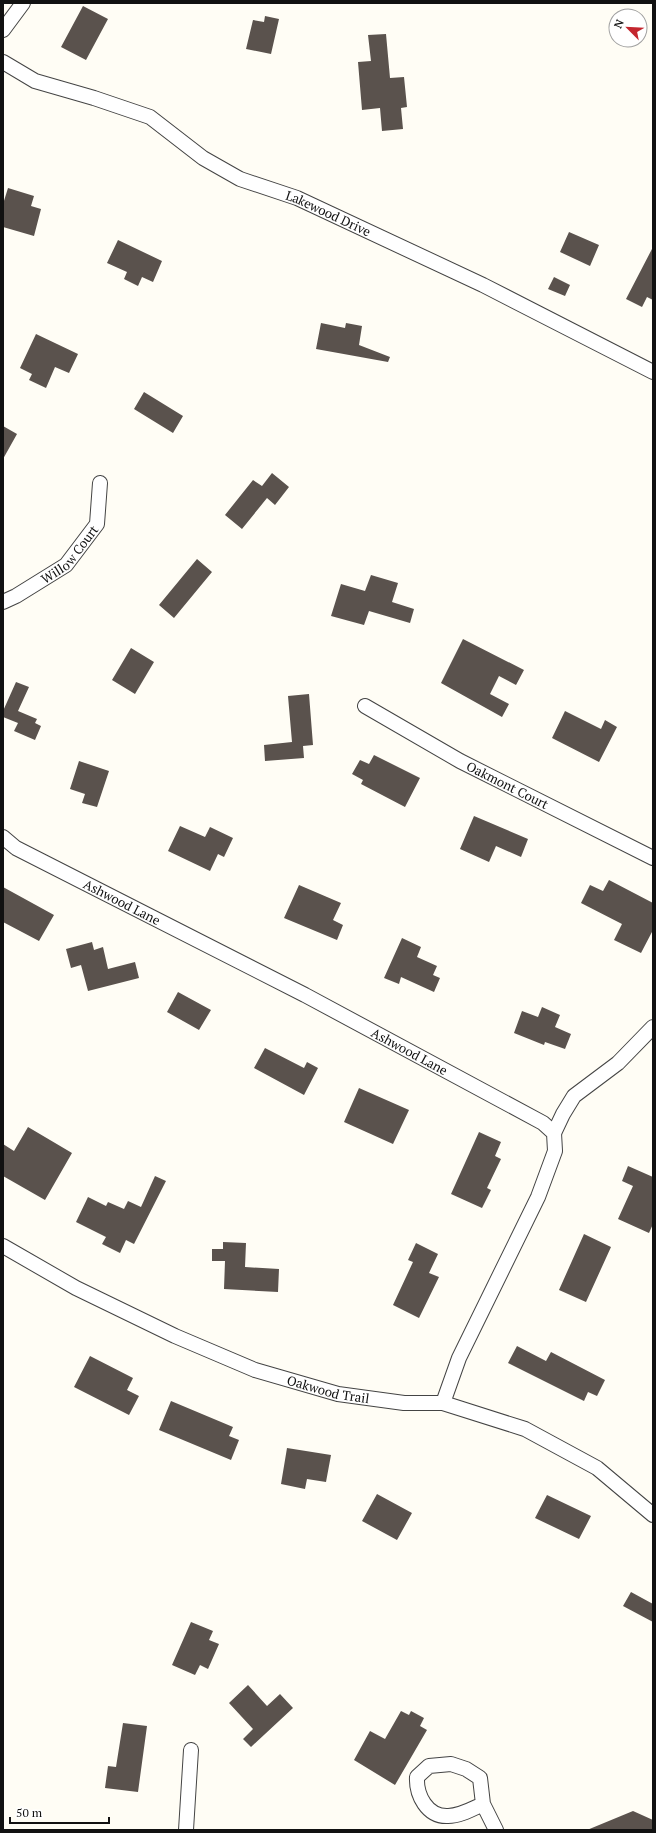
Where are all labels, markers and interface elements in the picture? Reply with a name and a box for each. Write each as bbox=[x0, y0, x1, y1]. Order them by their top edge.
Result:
north arrow bbox=[608, 8, 648, 48]
text: N bbox=[611, 17, 627, 31]
street label: Lakewood Drive bbox=[283, 186, 374, 240]
street label: Willow Court bbox=[37, 521, 102, 588]
street label: Oakmont Court bbox=[463, 757, 552, 813]
street label: Ashwood Lane bbox=[80, 875, 164, 929]
street label: Ashwood Lane bbox=[368, 1023, 451, 1079]
street label: Oakwood Trail bbox=[285, 1371, 370, 1407]
scale bar bbox=[10, 1799, 109, 1825]
text: 50 m bbox=[16, 1805, 43, 1820]

